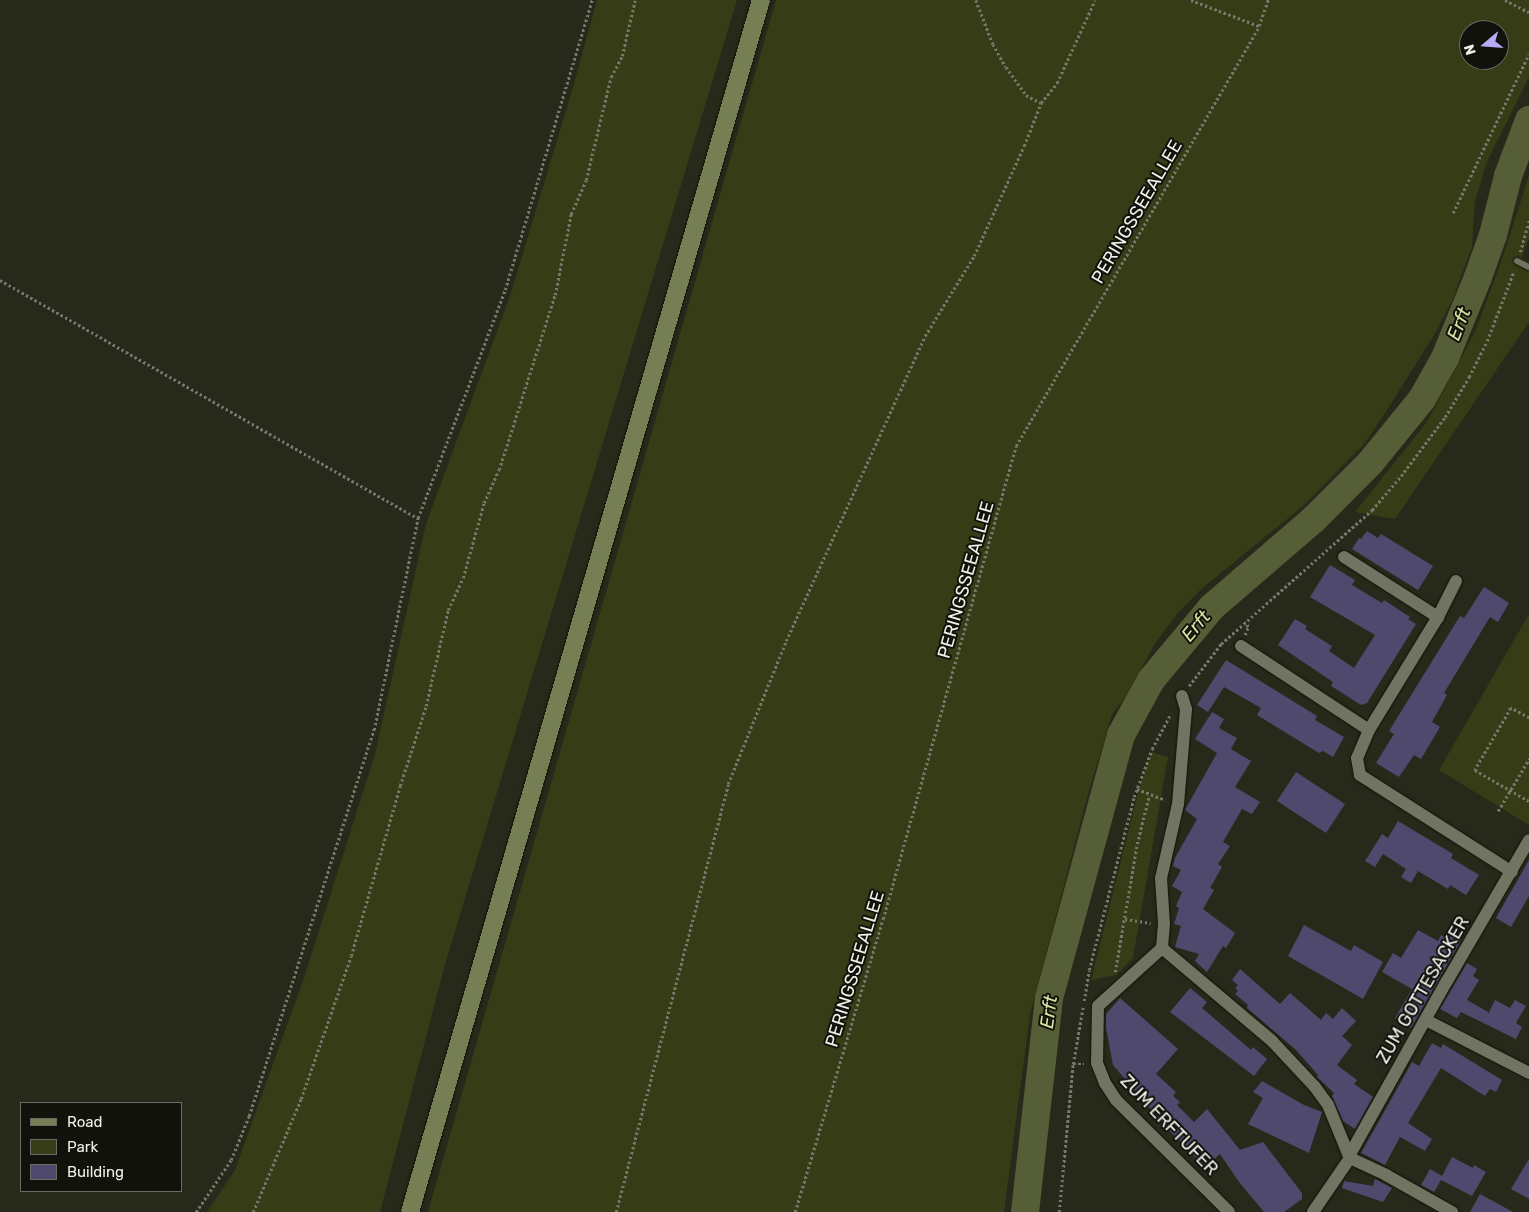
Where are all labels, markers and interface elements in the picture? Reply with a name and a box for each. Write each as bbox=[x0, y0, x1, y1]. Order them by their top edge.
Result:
north arrow bbox=[1459, 20, 1509, 70]
text: N bbox=[1461, 42, 1480, 57]
street label: PERINGSSEEALLEE bbox=[1087, 136, 1187, 288]
water label: Erft bbox=[1442, 304, 1476, 344]
street label: PERINGSSEEALLEE bbox=[933, 499, 999, 661]
water label: Erft bbox=[1177, 606, 1215, 646]
street label: PERINGSSEEALLEE bbox=[821, 888, 889, 1050]
street label: ZUM GOTTESACKER bbox=[1372, 913, 1474, 1067]
water label: Erft bbox=[1035, 994, 1063, 1030]
street label: ZUM ERFTUFER bbox=[1116, 1070, 1222, 1180]
legend bbox=[20, 1102, 182, 1192]
text: Road bbox=[67, 1113, 103, 1131]
text: Park bbox=[67, 1138, 98, 1156]
text: Building bbox=[67, 1163, 124, 1181]

